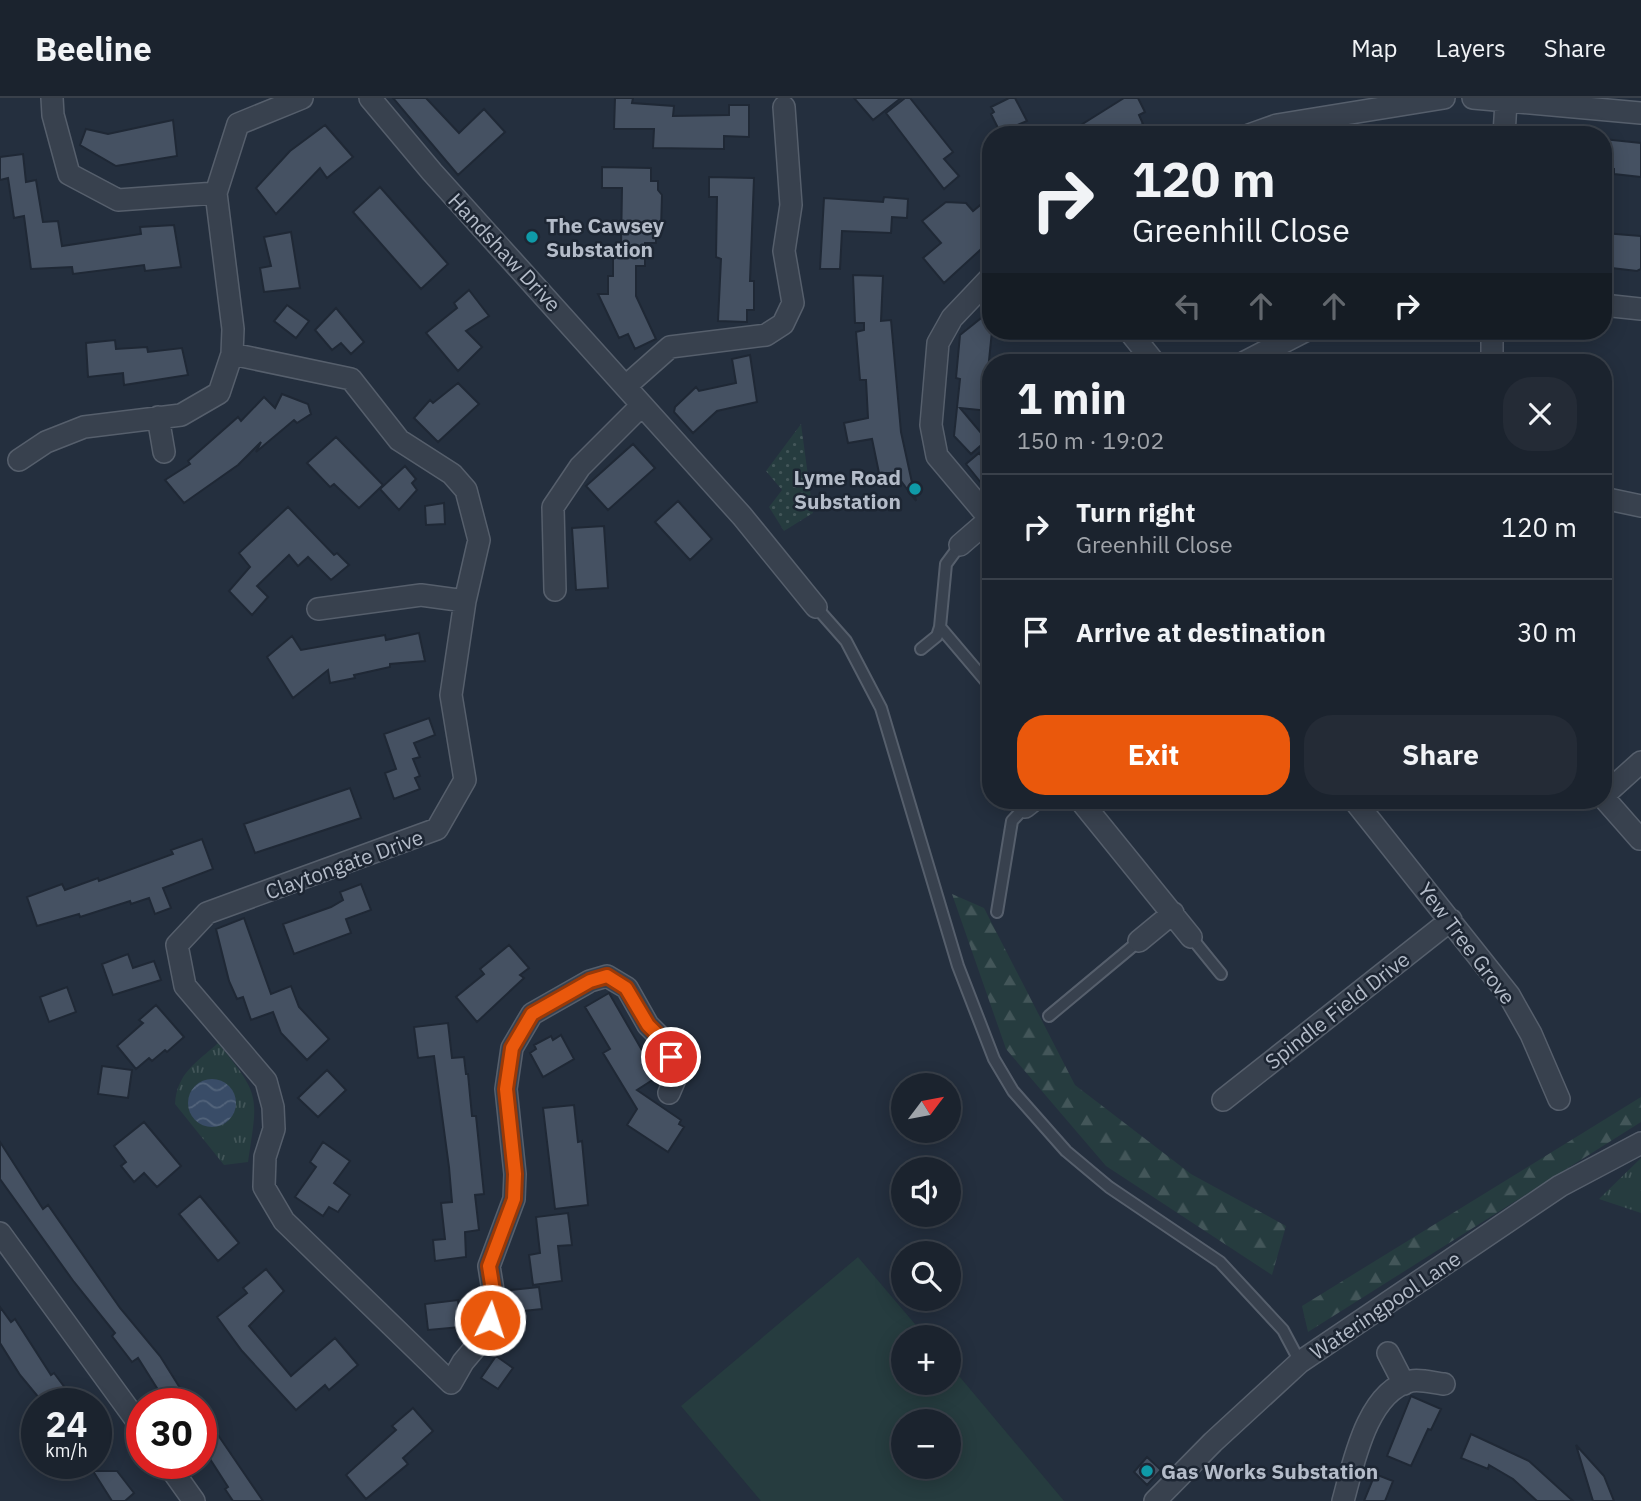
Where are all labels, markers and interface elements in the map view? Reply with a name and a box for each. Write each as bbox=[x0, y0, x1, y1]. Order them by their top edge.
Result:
text: Beeline bbox=[35, 27, 152, 70]
text: Map bbox=[1351, 32, 1398, 64]
text: Layers bbox=[1436, 32, 1506, 64]
text: Share bbox=[1544, 32, 1606, 64]
text: 120 m bbox=[1132, 147, 1276, 210]
icon: right bbox=[1017, 154, 1108, 245]
street label: Handshaw Drive bbox=[442, 186, 568, 318]
text: Greenhill Close bbox=[1132, 209, 1350, 251]
place label: The Cawsey Substation bbox=[546, 211, 665, 263]
marker: The Cawsey Substation bbox=[524, 229, 540, 245]
icon: left bbox=[1169, 287, 1207, 325]
icon: ahead bbox=[1242, 287, 1280, 325]
icon: ahead bbox=[1315, 287, 1353, 325]
icon: right bbox=[1388, 287, 1426, 325]
text: 1 min bbox=[1017, 371, 1127, 426]
button: close bbox=[1503, 377, 1577, 451]
text: 150 m · 19:02 bbox=[1017, 425, 1164, 455]
place label: Lyme Road Substation bbox=[793, 463, 901, 515]
marker: Lyme Road Substation bbox=[907, 481, 923, 497]
text: Turn right bbox=[1076, 495, 1195, 529]
icon: right bbox=[1017, 508, 1055, 546]
text: 120 m bbox=[1501, 510, 1577, 544]
text: Greenhill Close bbox=[1076, 529, 1233, 559]
icon: arrive bbox=[1017, 613, 1055, 651]
text: Arrive at destination bbox=[1076, 615, 1326, 649]
text: 30 m bbox=[1517, 615, 1577, 649]
button: Exit bbox=[1017, 715, 1290, 795]
button: Share bbox=[1304, 715, 1577, 795]
street label: Claytongate Drive bbox=[261, 822, 427, 906]
street label: Yew Tree Grove bbox=[1412, 876, 1522, 1010]
street label: Spindle Field Drive bbox=[1259, 945, 1415, 1075]
pin bbox=[641, 1027, 701, 1087]
icon: arrive bbox=[652, 1038, 690, 1076]
north arrow bbox=[891, 1073, 961, 1143]
map controls bbox=[891, 1073, 961, 1479]
button: sound bbox=[891, 1157, 961, 1227]
button: search bbox=[891, 1241, 961, 1311]
street label: Wateringpool Lane bbox=[1304, 1244, 1466, 1366]
position arrow bbox=[453, 1283, 527, 1357]
button: + bbox=[891, 1325, 961, 1395]
speed limit sign: 30 bbox=[126, 1388, 217, 1479]
text: 24 bbox=[45, 1401, 88, 1447]
button: − bbox=[891, 1409, 961, 1479]
text: km/h bbox=[45, 1439, 88, 1462]
place label: Gas Works Substation bbox=[1161, 1457, 1378, 1485]
marker: Gas Works Substation bbox=[1139, 1463, 1155, 1479]

